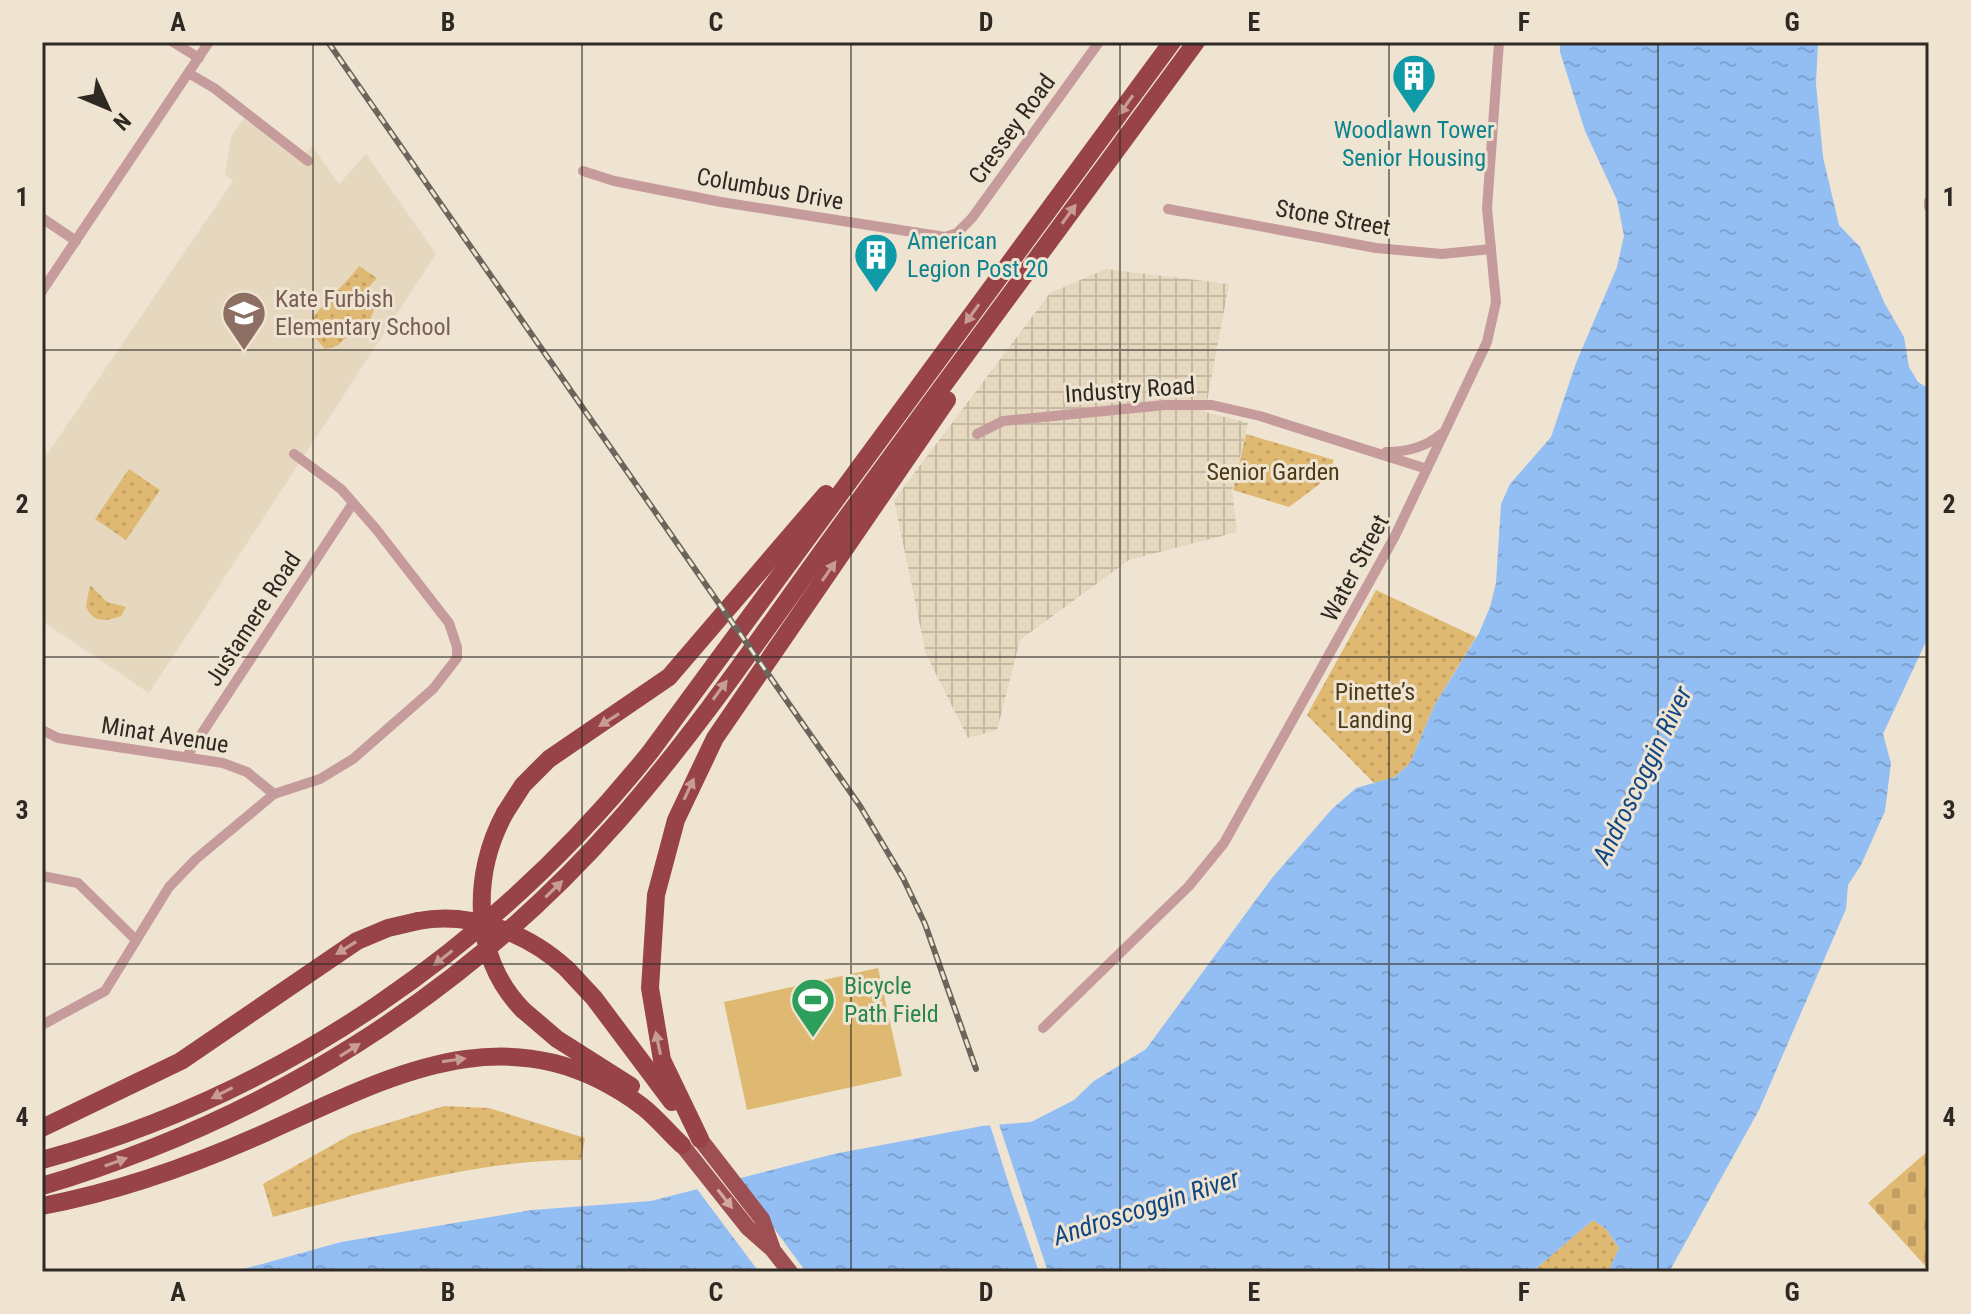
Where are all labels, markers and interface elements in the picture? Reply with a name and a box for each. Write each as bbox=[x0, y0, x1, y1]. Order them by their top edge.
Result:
text: A bbox=[170, 7, 186, 37]
text: B bbox=[441, 7, 455, 37]
text: C bbox=[709, 7, 724, 37]
text: D bbox=[979, 7, 993, 37]
text: E bbox=[1248, 7, 1261, 37]
text: F bbox=[1518, 7, 1530, 37]
text: G bbox=[1784, 7, 1800, 37]
building icon: Woodlawn Tower Senior Housing bbox=[1390, 52, 1438, 115]
north arrow bbox=[68, 68, 148, 148]
street label: Cressey Road bbox=[963, 69, 1061, 189]
one-way arrow bbox=[1118, 95, 1134, 115]
text: N bbox=[108, 108, 136, 135]
place label: Woodlawn Tower Senior Housing bbox=[1334, 116, 1494, 172]
street label: Columbus Drive bbox=[694, 162, 846, 216]
text: 1 bbox=[15, 182, 29, 212]
text: 1 bbox=[1942, 182, 1956, 212]
street label: Stone Street bbox=[1273, 194, 1393, 242]
one-way arrow bbox=[1061, 204, 1076, 225]
place label: American Legion Post 20 bbox=[907, 227, 1049, 283]
building icon: American Legion Post 20 bbox=[852, 231, 900, 294]
place label: Kate Furbish Elementary School bbox=[275, 285, 451, 341]
school or university icon: Kate Furbish Elementary School bbox=[220, 289, 268, 352]
one-way arrow bbox=[965, 304, 980, 325]
street label: Industry Road bbox=[1064, 371, 1196, 409]
park label: Senior Garden bbox=[1206, 458, 1340, 486]
text: 2 bbox=[15, 489, 29, 519]
text: 2 bbox=[1942, 489, 1956, 519]
street label: Water Street bbox=[1315, 510, 1395, 626]
street label: Justamere Road bbox=[199, 547, 307, 691]
one-way arrow bbox=[821, 560, 836, 581]
park label: Pinette’s Landing bbox=[1335, 678, 1415, 734]
one-way arrow bbox=[712, 680, 728, 700]
water label: Androscoggin River bbox=[1586, 680, 1698, 869]
street label: Minat Avenue bbox=[99, 711, 231, 759]
one-way arrow bbox=[598, 713, 620, 727]
one-way arrow bbox=[682, 777, 696, 801]
text: 3 bbox=[15, 795, 29, 825]
text: 3 bbox=[1942, 795, 1956, 825]
one-way arrow bbox=[544, 881, 563, 899]
one-way arrow bbox=[335, 941, 356, 956]
one-way arrow bbox=[433, 949, 453, 966]
place label: Bicycle Path Field bbox=[844, 972, 939, 1028]
sports icon: Bicycle Path Field bbox=[789, 976, 837, 1039]
one-way arrow bbox=[651, 1030, 664, 1055]
one-way arrow bbox=[339, 1043, 361, 1057]
one-way arrow bbox=[442, 1054, 467, 1067]
one-way arrow bbox=[210, 1086, 233, 1099]
text: 4 bbox=[15, 1102, 29, 1132]
text: 4 bbox=[1942, 1102, 1956, 1132]
one-way arrow bbox=[104, 1155, 128, 1168]
water label: Androscoggin River bbox=[1049, 1162, 1244, 1251]
one-way arrow bbox=[716, 1189, 733, 1209]
text: A bbox=[170, 1277, 186, 1307]
text: B bbox=[441, 1277, 455, 1307]
text: C bbox=[709, 1277, 724, 1307]
text: D bbox=[979, 1277, 993, 1307]
text: E bbox=[1248, 1277, 1261, 1307]
text: F bbox=[1518, 1277, 1530, 1307]
text: G bbox=[1784, 1277, 1800, 1307]

